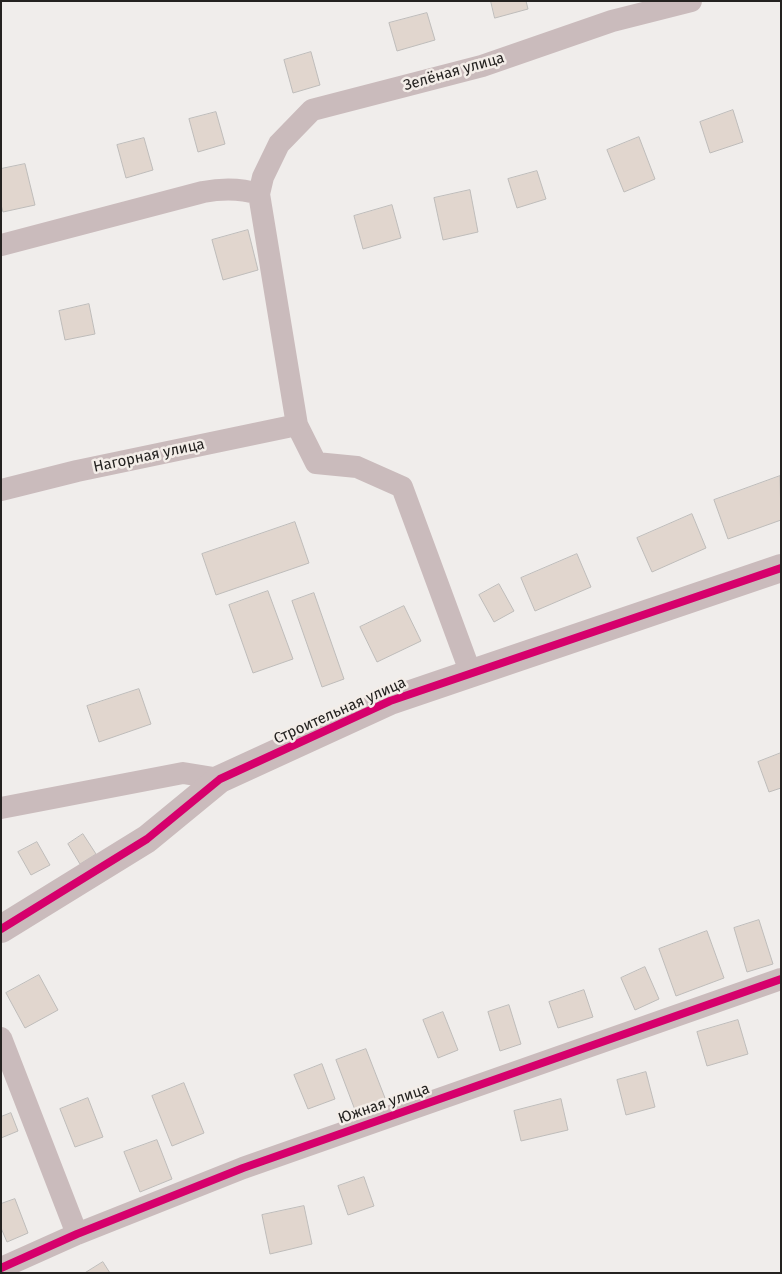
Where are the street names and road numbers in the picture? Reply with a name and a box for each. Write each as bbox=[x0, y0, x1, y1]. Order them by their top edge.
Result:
street label: Зелёная улица bbox=[402, 49, 506, 95]
street label: Нагорная улица bbox=[92, 435, 206, 477]
street label: Строительная улица bbox=[271, 674, 409, 748]
street label: Южная улица bbox=[336, 1080, 432, 1128]

